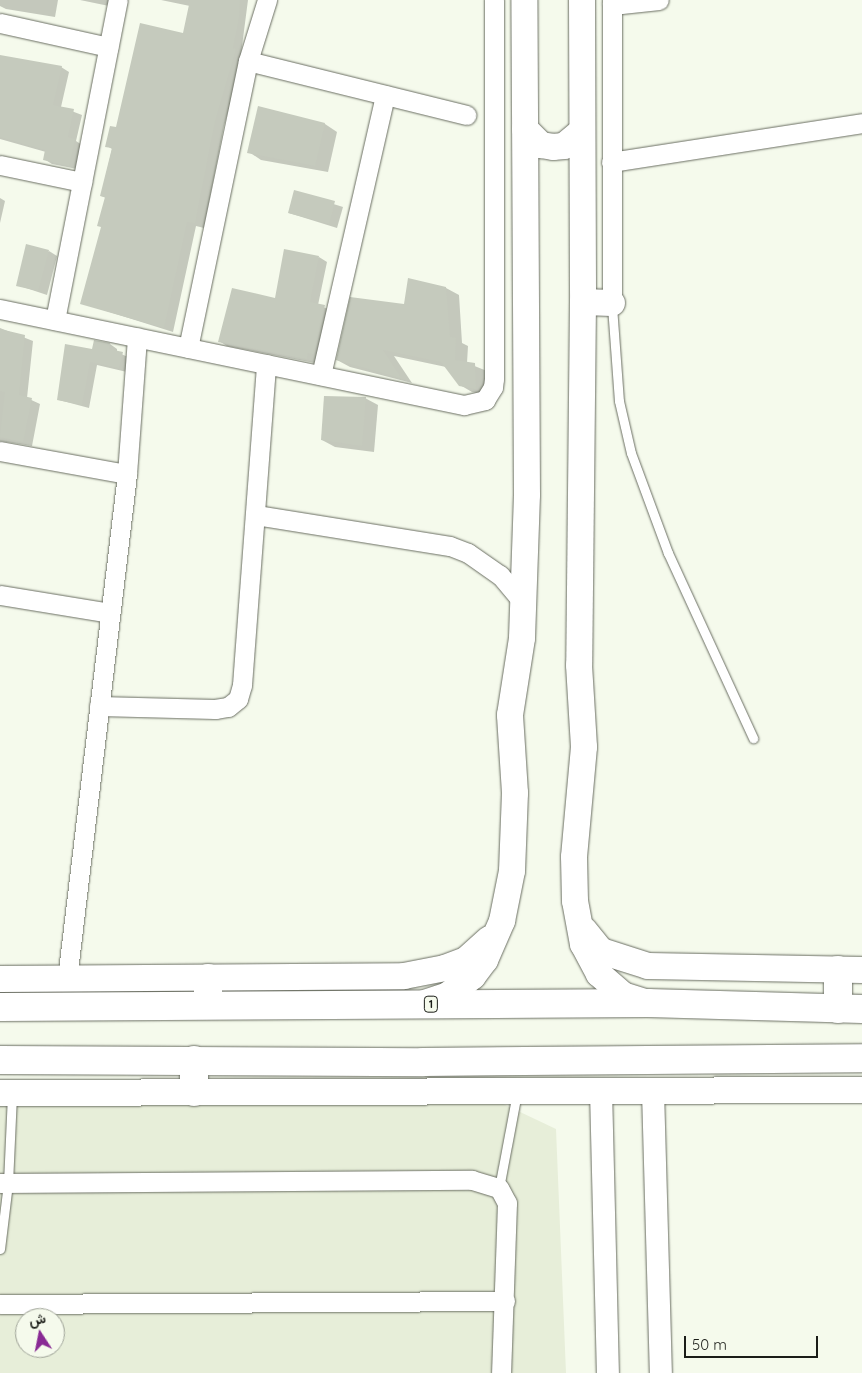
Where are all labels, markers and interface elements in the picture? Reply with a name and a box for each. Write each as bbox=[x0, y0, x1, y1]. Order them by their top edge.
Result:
road number: 1 bbox=[424, 996, 438, 1012]
north arrow bbox=[15, 1308, 65, 1358]
text: ش bbox=[27, 1309, 47, 1330]
scale bar bbox=[687, 1326, 821, 1358]
text: 50 m bbox=[692, 1335, 727, 1354]

